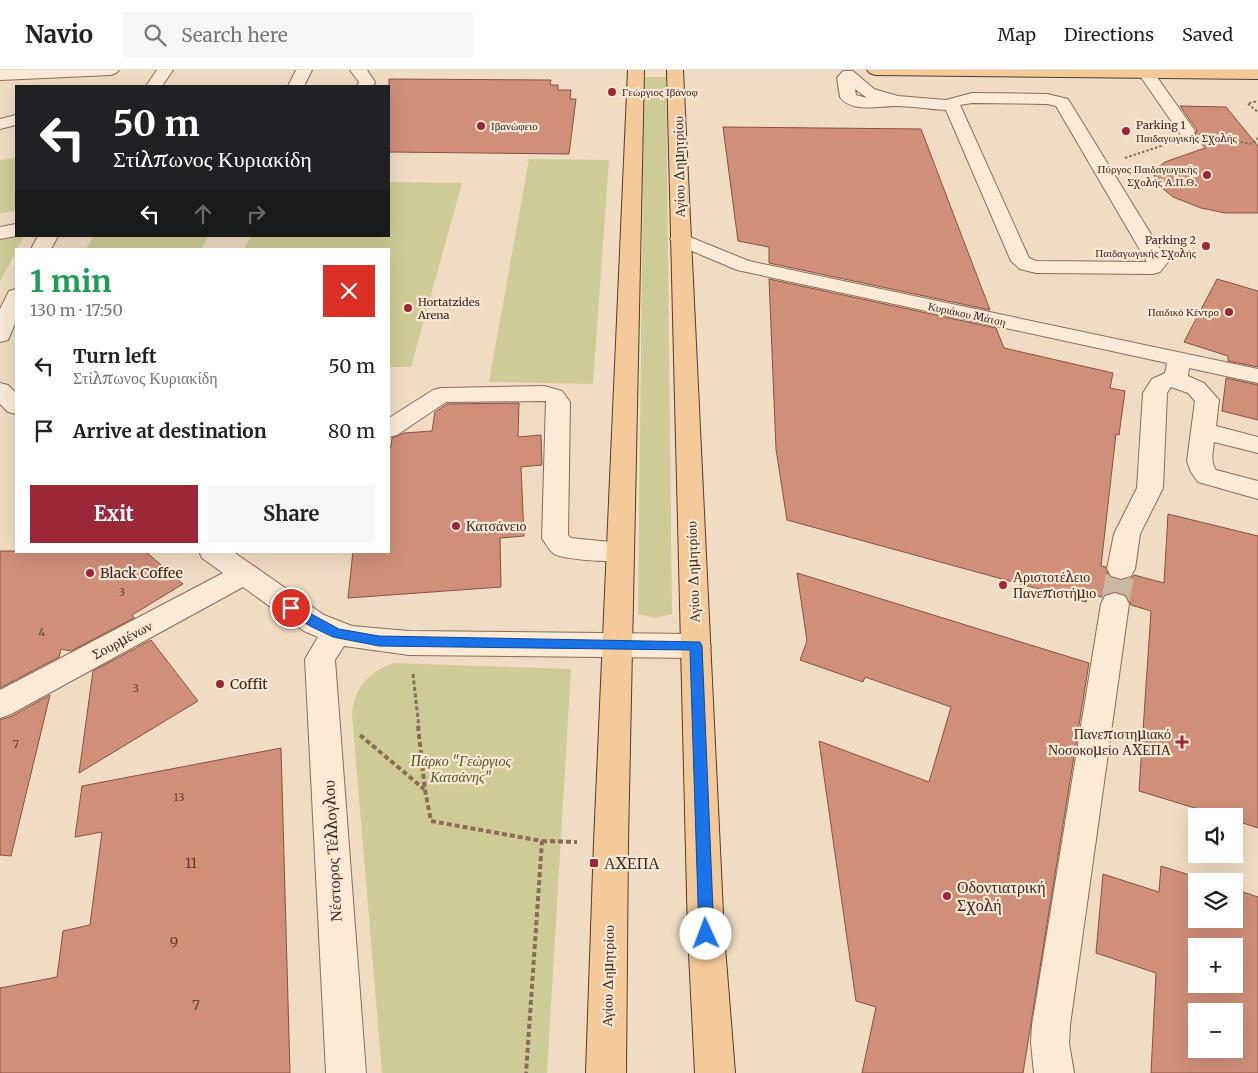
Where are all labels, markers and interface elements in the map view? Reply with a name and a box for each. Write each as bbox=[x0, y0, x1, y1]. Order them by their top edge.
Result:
search box bbox=[123, 12, 473, 57]
text: Navio bbox=[25, 19, 93, 50]
icon: search bbox=[141, 21, 169, 49]
text: Search here bbox=[181, 23, 288, 47]
text: Map bbox=[998, 23, 1036, 46]
text: Directions bbox=[1064, 23, 1154, 46]
text: Saved bbox=[1182, 23, 1233, 46]
place label: Γεώργιος Ιβάνοφ bbox=[622, 85, 698, 99]
marker: Γεώργιος Ιβάνοφ bbox=[606, 86, 618, 98]
text: 50 m bbox=[113, 102, 200, 146]
icon: left bbox=[30, 105, 95, 170]
street label: Αγίου Δημητρίου bbox=[669, 116, 689, 218]
place label: Parking 1 Παιδαγωγικής Σχολής bbox=[1136, 118, 1237, 145]
place label: Ιβανώφειο bbox=[491, 119, 538, 133]
marker: Ιβανώφειο bbox=[475, 120, 487, 132]
marker: Parking 1 Παιδαγωγικής Σχολής bbox=[1120, 125, 1132, 137]
text: Στίλπωνος Κυριακίδη bbox=[113, 145, 312, 173]
place label: Πύργος Παιδαγωγικής Σχολής Α.Π.Θ. bbox=[1098, 162, 1198, 189]
marker: Πύργος Παιδαγωγικής Σχολής Α.Π.Θ. bbox=[1201, 169, 1213, 181]
icon: left bbox=[136, 200, 164, 228]
icon: ahead bbox=[189, 200, 217, 228]
icon: right bbox=[242, 200, 270, 228]
place label: Parking 2 Παιδαγωγικής Σχολής bbox=[1095, 233, 1197, 260]
marker: Parking 2 Παιδαγωγικής Σχολής bbox=[1200, 240, 1212, 252]
text: 1 min bbox=[30, 262, 112, 300]
button: close bbox=[323, 265, 375, 317]
place label: Hortatzides Arena bbox=[417, 295, 480, 322]
street label: Κυριάκου Μάτση bbox=[927, 299, 1007, 329]
text: 130 m · 17:50 bbox=[30, 300, 123, 320]
marker: Hortatzides Arena bbox=[402, 302, 414, 314]
place label: Παιδικό Κέντρο bbox=[1148, 305, 1219, 319]
marker: Παιδικό Κέντρο bbox=[1223, 306, 1235, 318]
text: Turn left bbox=[73, 344, 157, 368]
icon: left bbox=[30, 352, 58, 380]
text: 50 m bbox=[329, 354, 375, 378]
text: Στίλπωνος Κυριακίδη bbox=[73, 368, 218, 388]
icon: arrive bbox=[30, 417, 58, 445]
text: Arrive at destination bbox=[73, 419, 267, 443]
text: 80 m bbox=[328, 419, 375, 443]
button: Exit bbox=[30, 485, 198, 543]
button: Share bbox=[208, 485, 375, 543]
place label: Κατσάνειο bbox=[466, 517, 526, 535]
marker: Κατσάνειο bbox=[450, 520, 462, 532]
street label: Αγίου Δημητρίου bbox=[682, 521, 704, 623]
place label: Black Coffee bbox=[100, 564, 183, 582]
marker: Black Coffee bbox=[84, 567, 96, 579]
place label: Αριστοτέλειο Πανεπιστήμιο bbox=[1013, 568, 1096, 602]
marker: Αριστοτέλειο Πανεπιστήμιο bbox=[997, 579, 1009, 591]
house number: 3 bbox=[119, 585, 125, 599]
pin bbox=[270, 587, 312, 629]
icon: arrive bbox=[277, 594, 305, 622]
street label: Σουρμένων bbox=[89, 617, 155, 663]
house number: 4 bbox=[39, 625, 46, 639]
place label: Coffit bbox=[230, 675, 268, 693]
marker: Coffit bbox=[214, 678, 226, 690]
house number: 3 bbox=[133, 681, 139, 695]
place label: Πανεπιστημιακό Νοσοκομείο ΑΧΕΠΑ bbox=[1048, 725, 1172, 759]
marker: Πανεπιστημιακό Νοσοκομείο ΑΧΕΠΑ bbox=[1175, 735, 1189, 749]
house number: 7 bbox=[13, 737, 19, 751]
park label: Πάρκο "Γεώργιος Κατσάνης" bbox=[411, 752, 511, 786]
street label: Νέστορος Τέλλογλου bbox=[318, 780, 346, 922]
house number: 13 bbox=[174, 790, 184, 804]
map controls bbox=[1188, 808, 1243, 1058]
button: sound bbox=[1188, 808, 1243, 863]
place label: ΑΧΕΠΑ bbox=[604, 853, 660, 873]
house number: 11 bbox=[185, 854, 197, 872]
marker: ΑΧΕΠΑ bbox=[588, 857, 600, 869]
button: layers bbox=[1188, 873, 1243, 928]
place label: Οδοντιατρική Σχολή bbox=[957, 877, 1046, 915]
marker: Οδοντιατρική Σχολή bbox=[941, 890, 953, 902]
position arrow bbox=[679, 907, 731, 959]
street label: Αγίου Δημητρίου bbox=[598, 925, 618, 1027]
house number: 9 bbox=[170, 933, 178, 951]
button: + bbox=[1188, 938, 1243, 993]
house number: 7 bbox=[192, 996, 200, 1014]
button: − bbox=[1188, 1003, 1243, 1058]

